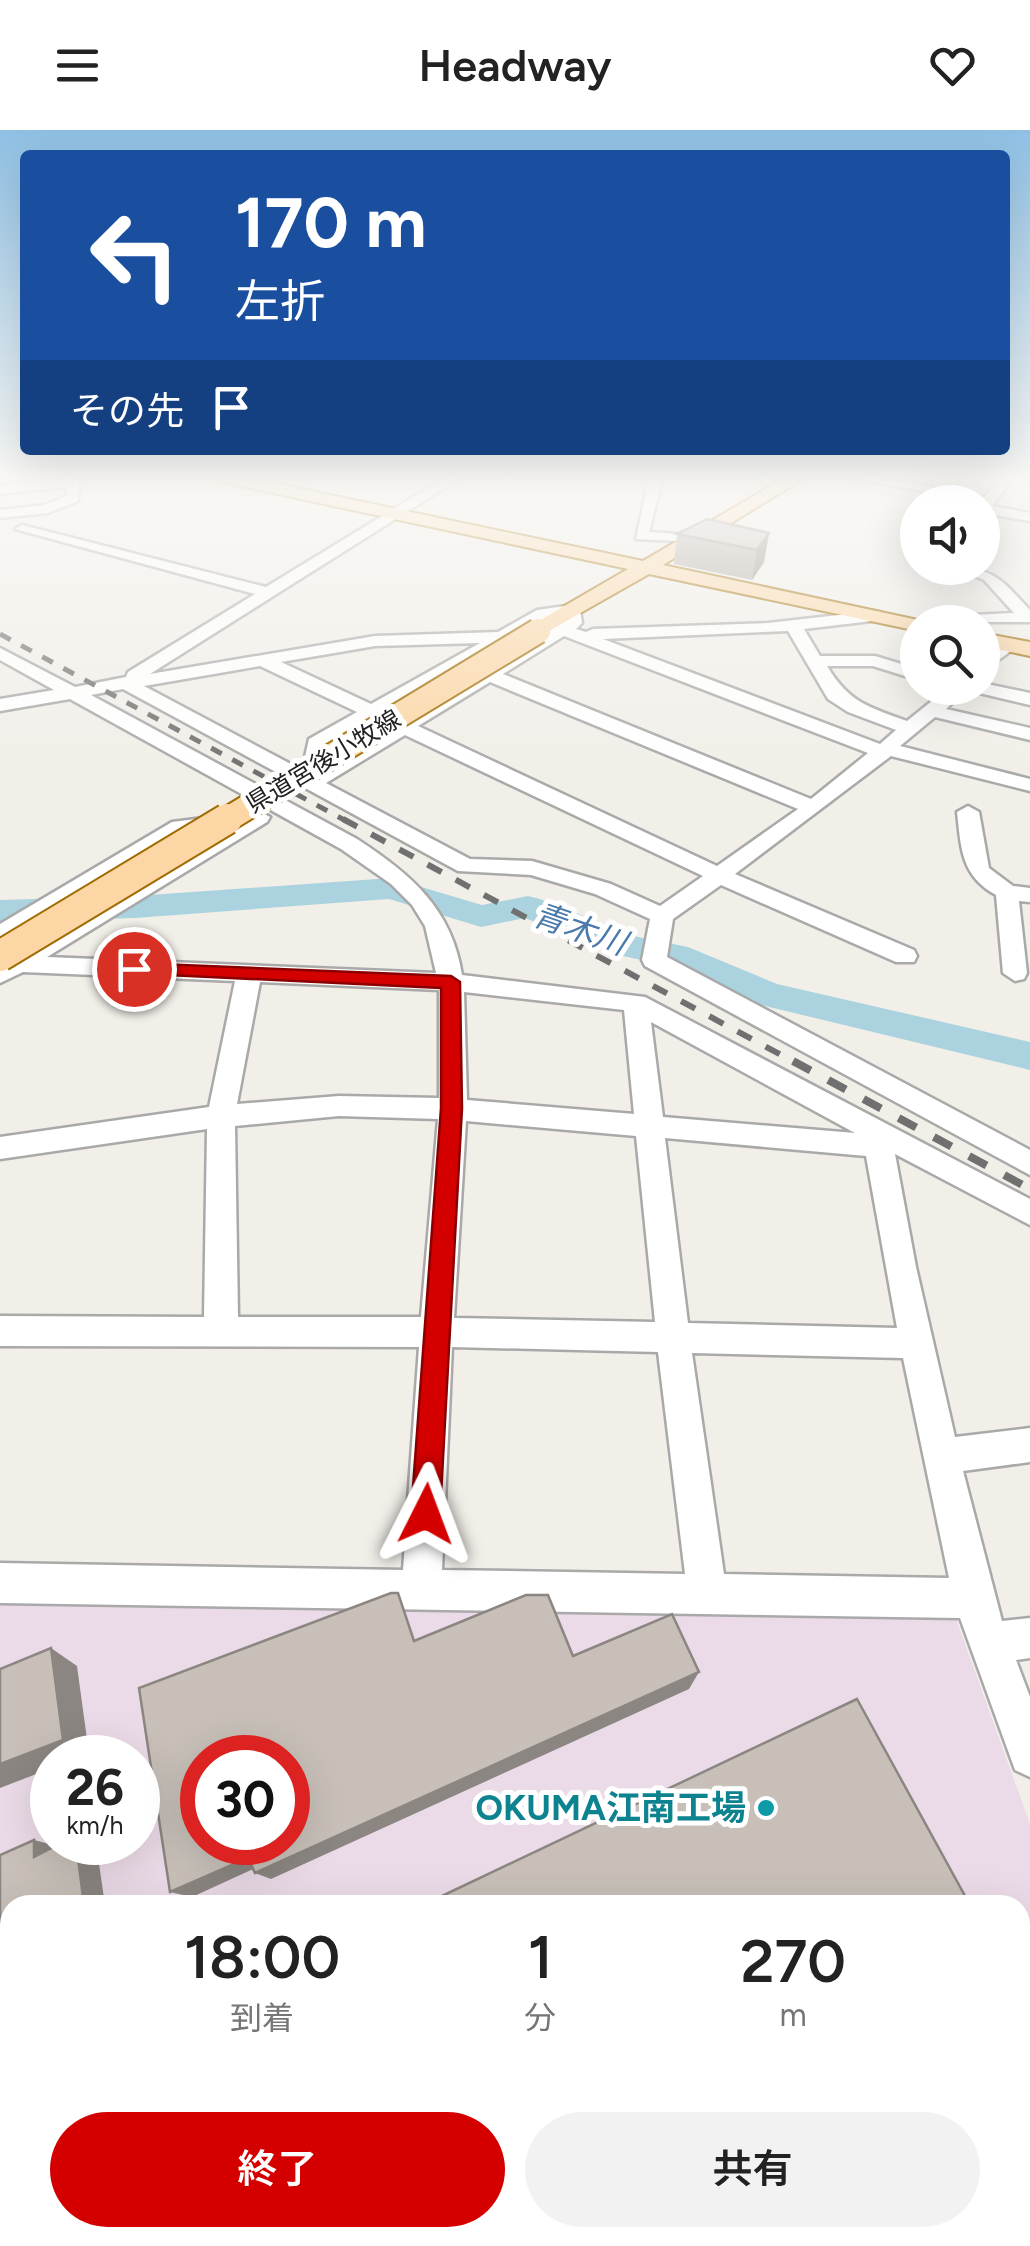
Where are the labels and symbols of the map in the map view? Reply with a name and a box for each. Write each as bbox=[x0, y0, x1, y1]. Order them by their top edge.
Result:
street label: 県道宮後小牧線 bbox=[240, 703, 406, 819]
water label: 青木川 bbox=[528, 895, 634, 964]
pin bbox=[92, 927, 177, 1012]
position arrow bbox=[374, 1462, 478, 1566]
speed limit sign: 30 bbox=[180, 1735, 310, 1865]
place label: OKUMA江南工場 bbox=[476, 1787, 746, 1829]
marker: OKUMA江南工場 bbox=[755, 1797, 777, 1819]

